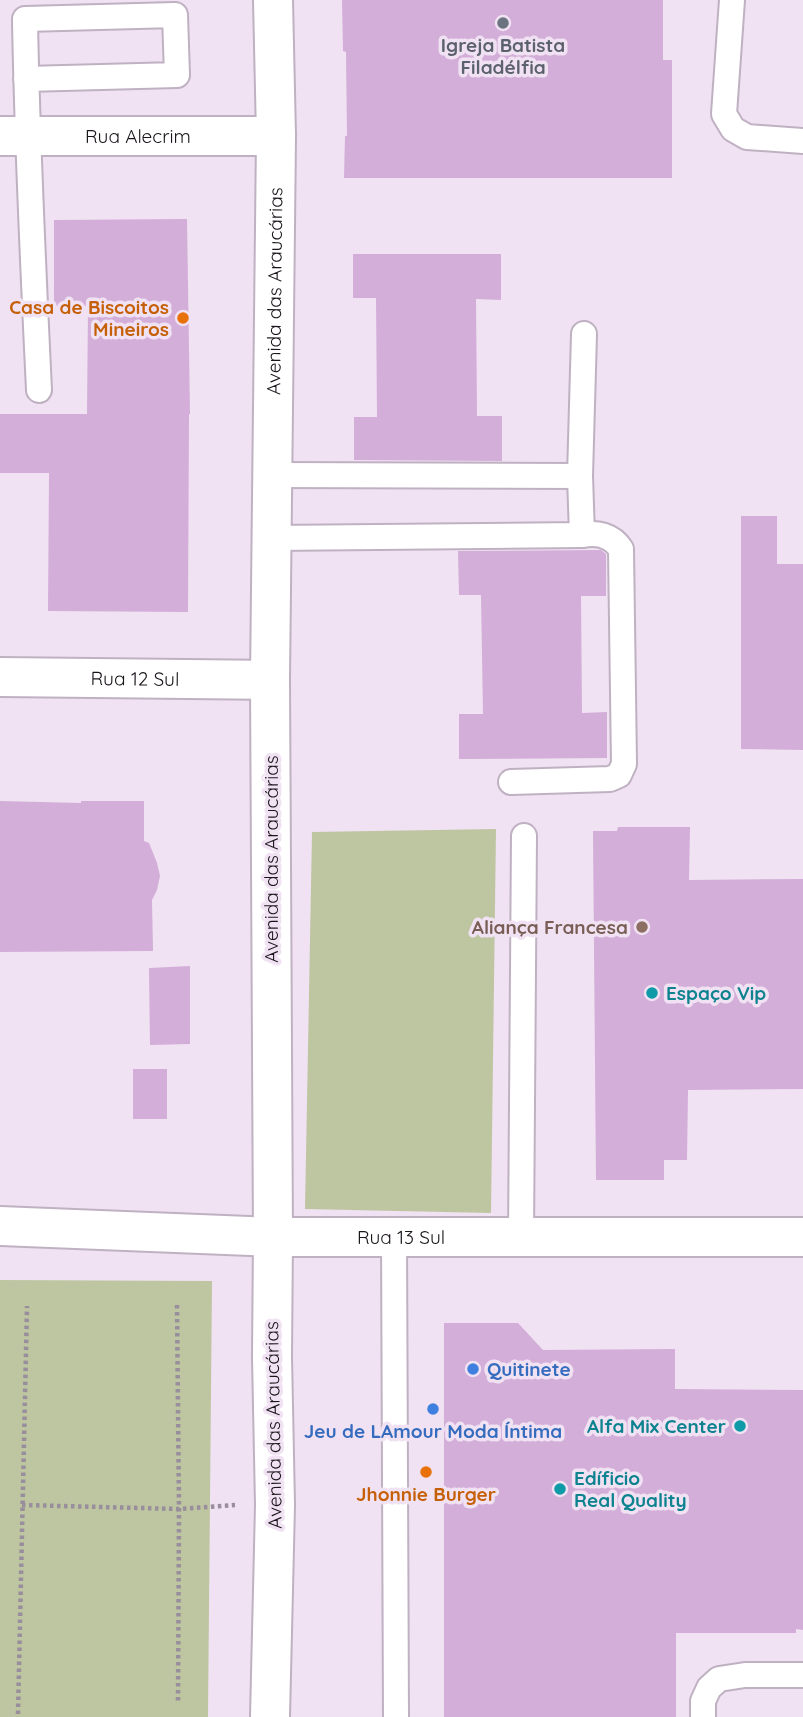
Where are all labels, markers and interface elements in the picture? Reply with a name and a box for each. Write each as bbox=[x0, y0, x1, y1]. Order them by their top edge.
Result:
marker: Igreja Batista Filadélfia bbox=[495, 15, 511, 31]
place label: Igreja Batista Filadélfia bbox=[441, 33, 565, 79]
street label: Rua Alecrim bbox=[85, 124, 191, 148]
street label: Avenida das Araucárias bbox=[261, 187, 287, 395]
place label: Casa de Biscoitos Mineiros bbox=[9, 295, 169, 341]
marker: Casa de Biscoitos Mineiros bbox=[175, 310, 191, 326]
street label: Rua 12 Sul bbox=[91, 666, 179, 691]
street label: Avenida das Araucárias bbox=[259, 755, 283, 963]
place label: Aliança Francesa bbox=[472, 915, 628, 939]
marker: Aliança Francesa bbox=[634, 919, 650, 935]
place label: Espaço Vip bbox=[666, 981, 766, 1005]
marker: Espaço Vip bbox=[644, 985, 660, 1001]
street label: Rua 13 Sul bbox=[357, 1225, 445, 1249]
street label: Avenida das Araucárias bbox=[259, 1321, 287, 1529]
place label: Quitinete bbox=[487, 1357, 571, 1381]
marker: Quitinete bbox=[465, 1361, 481, 1377]
marker: Jeu de LAmour Moda Íntima bbox=[425, 1401, 441, 1417]
place label: Alfa Mix Center bbox=[587, 1414, 726, 1438]
marker: Alfa Mix Center bbox=[732, 1418, 748, 1434]
place label: Jeu de LAmour Moda Íntima bbox=[304, 1419, 562, 1443]
marker: Jhonnie Burger bbox=[418, 1464, 434, 1480]
place label: Edíficio Real Quality bbox=[574, 1466, 687, 1512]
marker: Edíficio Real Quality bbox=[552, 1481, 568, 1497]
place label: Jhonnie Burger bbox=[356, 1482, 496, 1506]

